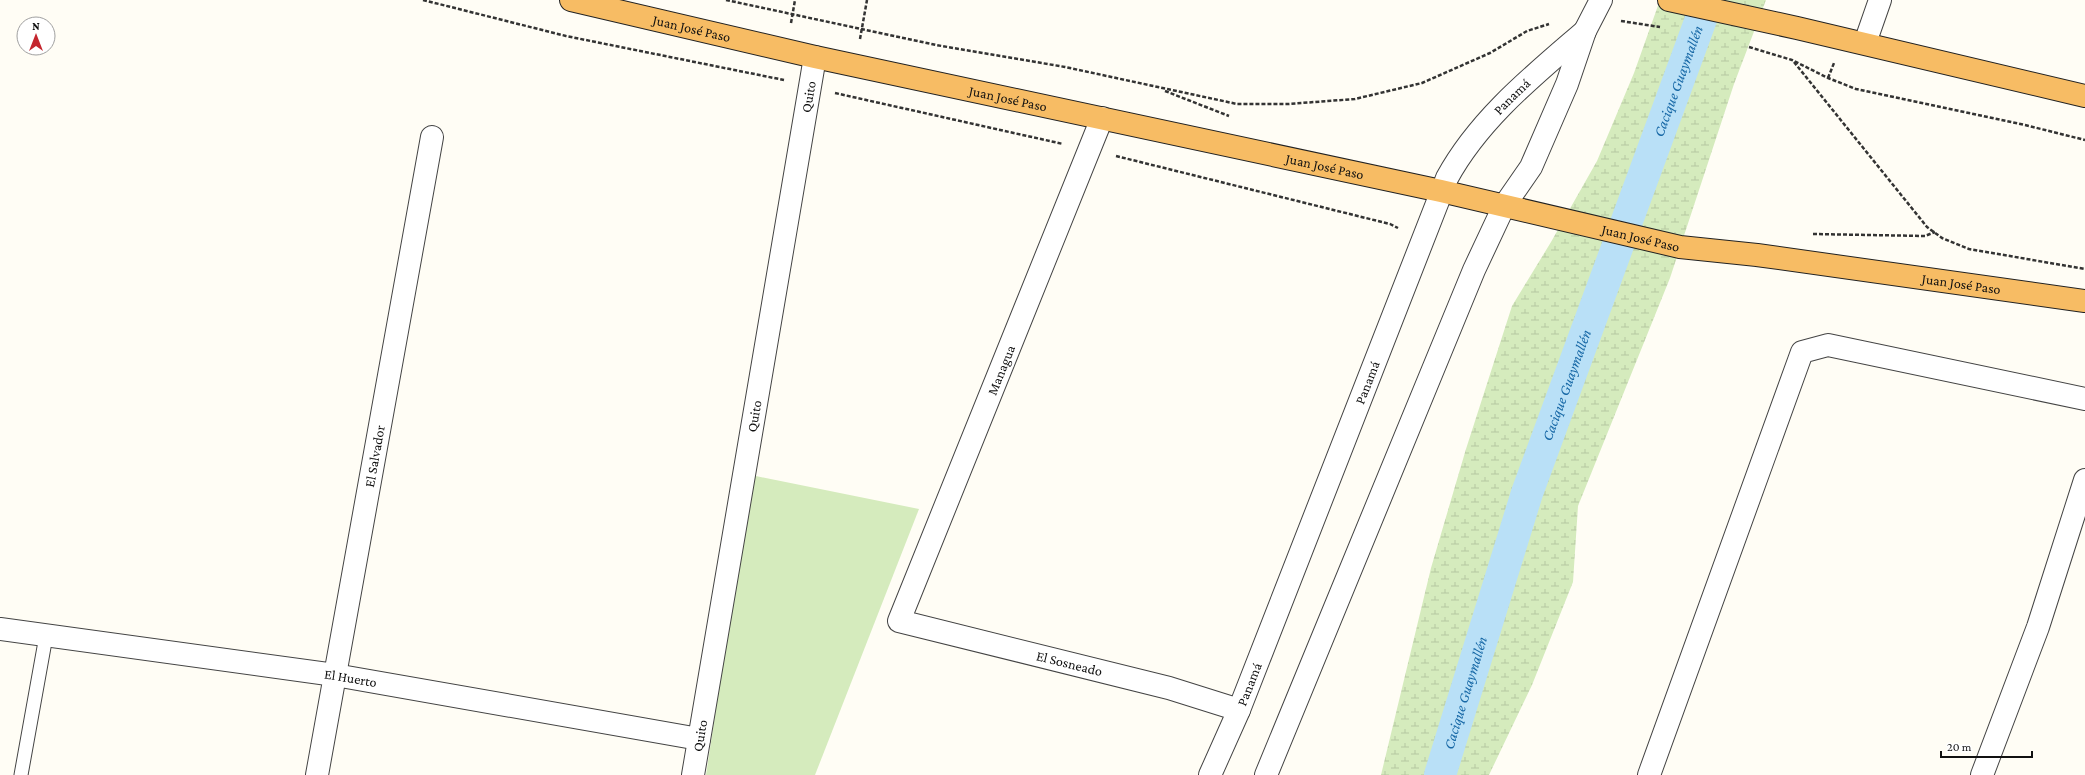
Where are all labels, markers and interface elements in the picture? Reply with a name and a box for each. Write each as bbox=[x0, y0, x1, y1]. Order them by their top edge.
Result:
street label: Juan José Paso bbox=[649, 11, 732, 45]
north arrow bbox=[16, 16, 56, 56]
text: N bbox=[32, 20, 40, 32]
water label: Cacique Guaymallén bbox=[1651, 23, 1706, 139]
street label: Panamá bbox=[1490, 75, 1534, 118]
street label: Quito bbox=[798, 80, 819, 114]
street label: Juan José Paso bbox=[966, 82, 1049, 114]
street label: Juan José Paso bbox=[1282, 150, 1365, 182]
street label: Juan José Paso bbox=[1598, 221, 1681, 255]
street label: Juan José Paso bbox=[1919, 270, 2002, 297]
water label: Cacique Guaymallén bbox=[1539, 327, 1594, 443]
street label: Managua bbox=[984, 342, 1018, 397]
street label: Panamá bbox=[1351, 358, 1383, 406]
street label: Quito bbox=[743, 399, 765, 433]
street label: El Salvador bbox=[361, 424, 388, 488]
water label: Cacique Guaymallén bbox=[1440, 634, 1490, 751]
street label: El Sosneado bbox=[1035, 647, 1104, 679]
street label: Panamá bbox=[1233, 660, 1265, 708]
street label: El Huerto bbox=[323, 666, 378, 690]
street label: Quito bbox=[689, 718, 710, 753]
scale bar bbox=[1941, 733, 2032, 759]
text: 20 m bbox=[1947, 740, 1972, 754]

